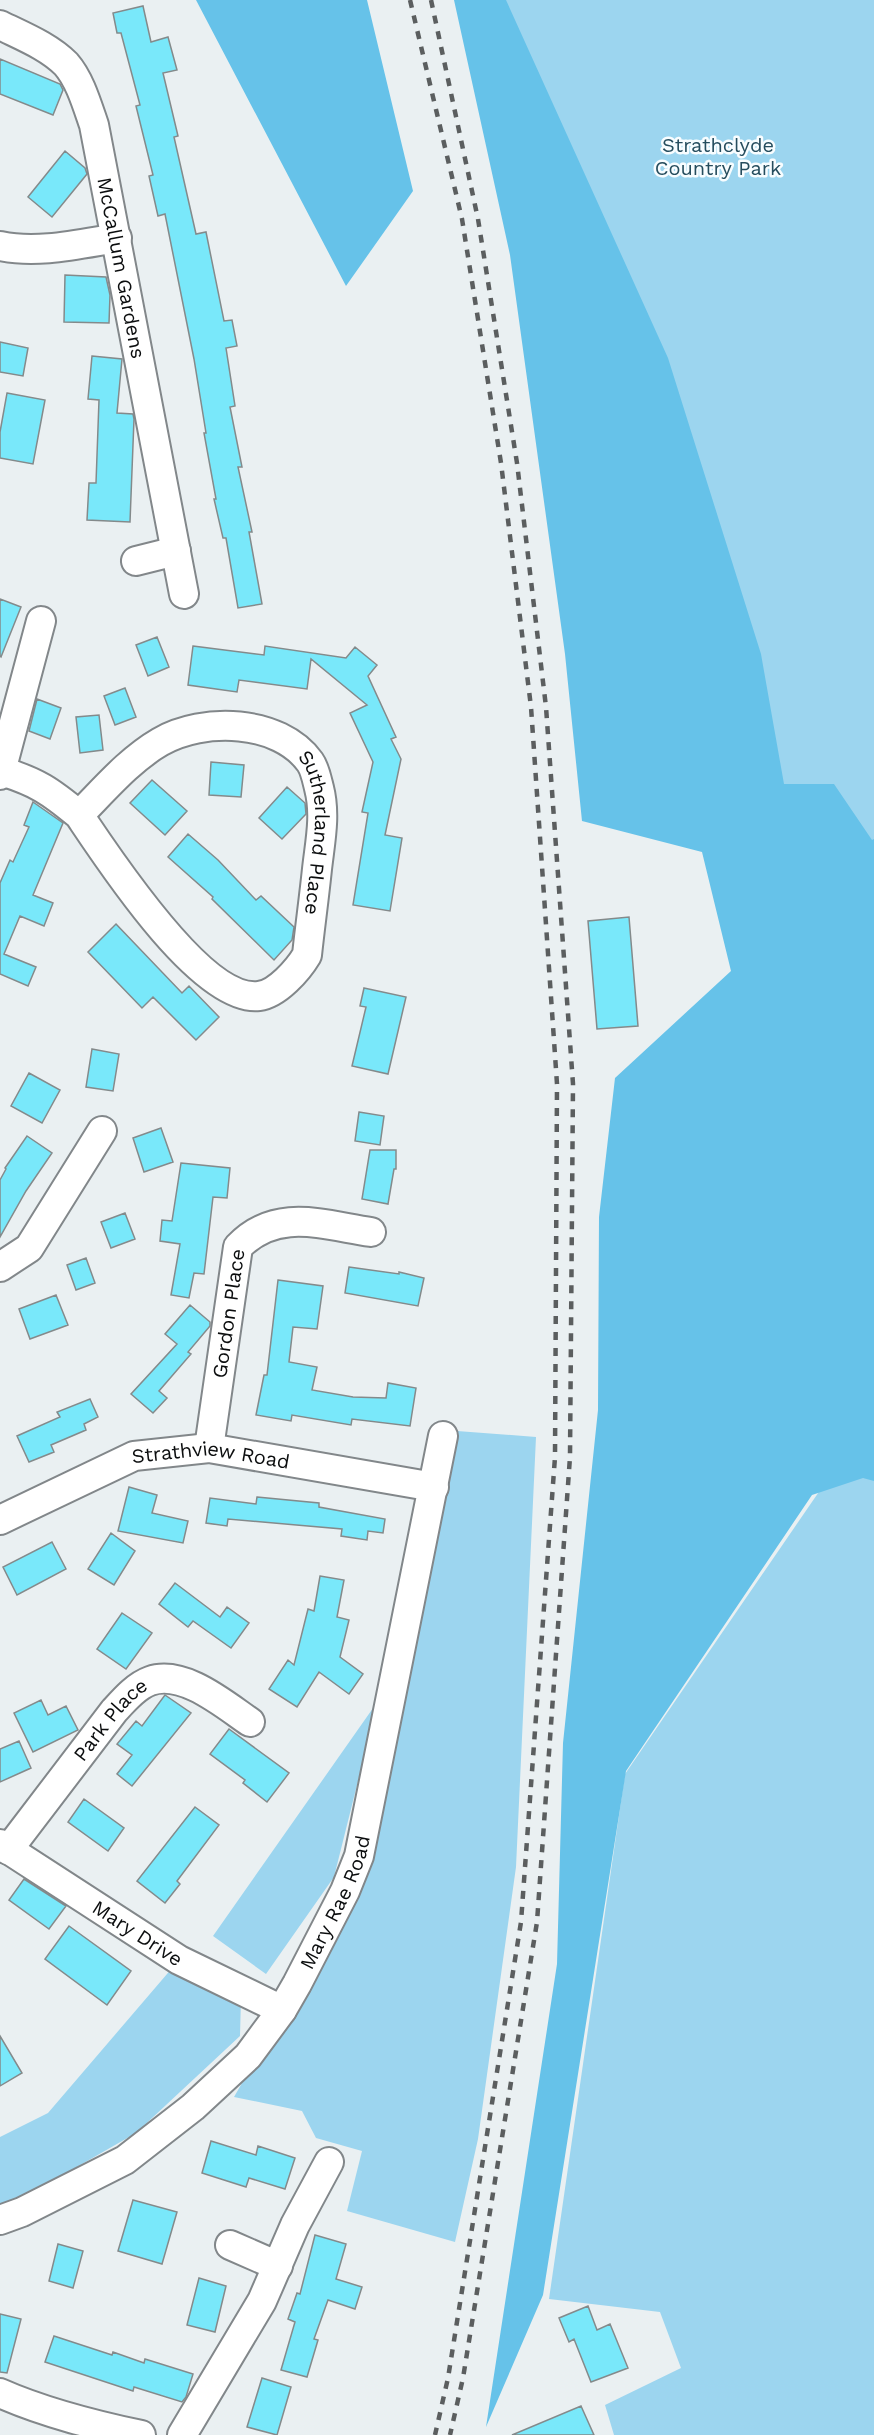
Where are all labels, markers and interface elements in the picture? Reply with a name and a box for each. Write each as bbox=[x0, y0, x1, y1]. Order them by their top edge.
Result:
park label: Strathclyde Country Park bbox=[655, 133, 781, 180]
street label: McCallum Gardens bbox=[92, 175, 151, 361]
street label: Sutherland Place bbox=[293, 745, 334, 916]
street label: Gordon Place bbox=[207, 1247, 250, 1380]
street label: Strathview Road bbox=[130, 1436, 292, 1474]
street label: Park Place bbox=[68, 1673, 152, 1766]
street label: Mary Rae Road bbox=[295, 1833, 375, 1973]
street label: Mary Drive bbox=[88, 1895, 187, 1971]

